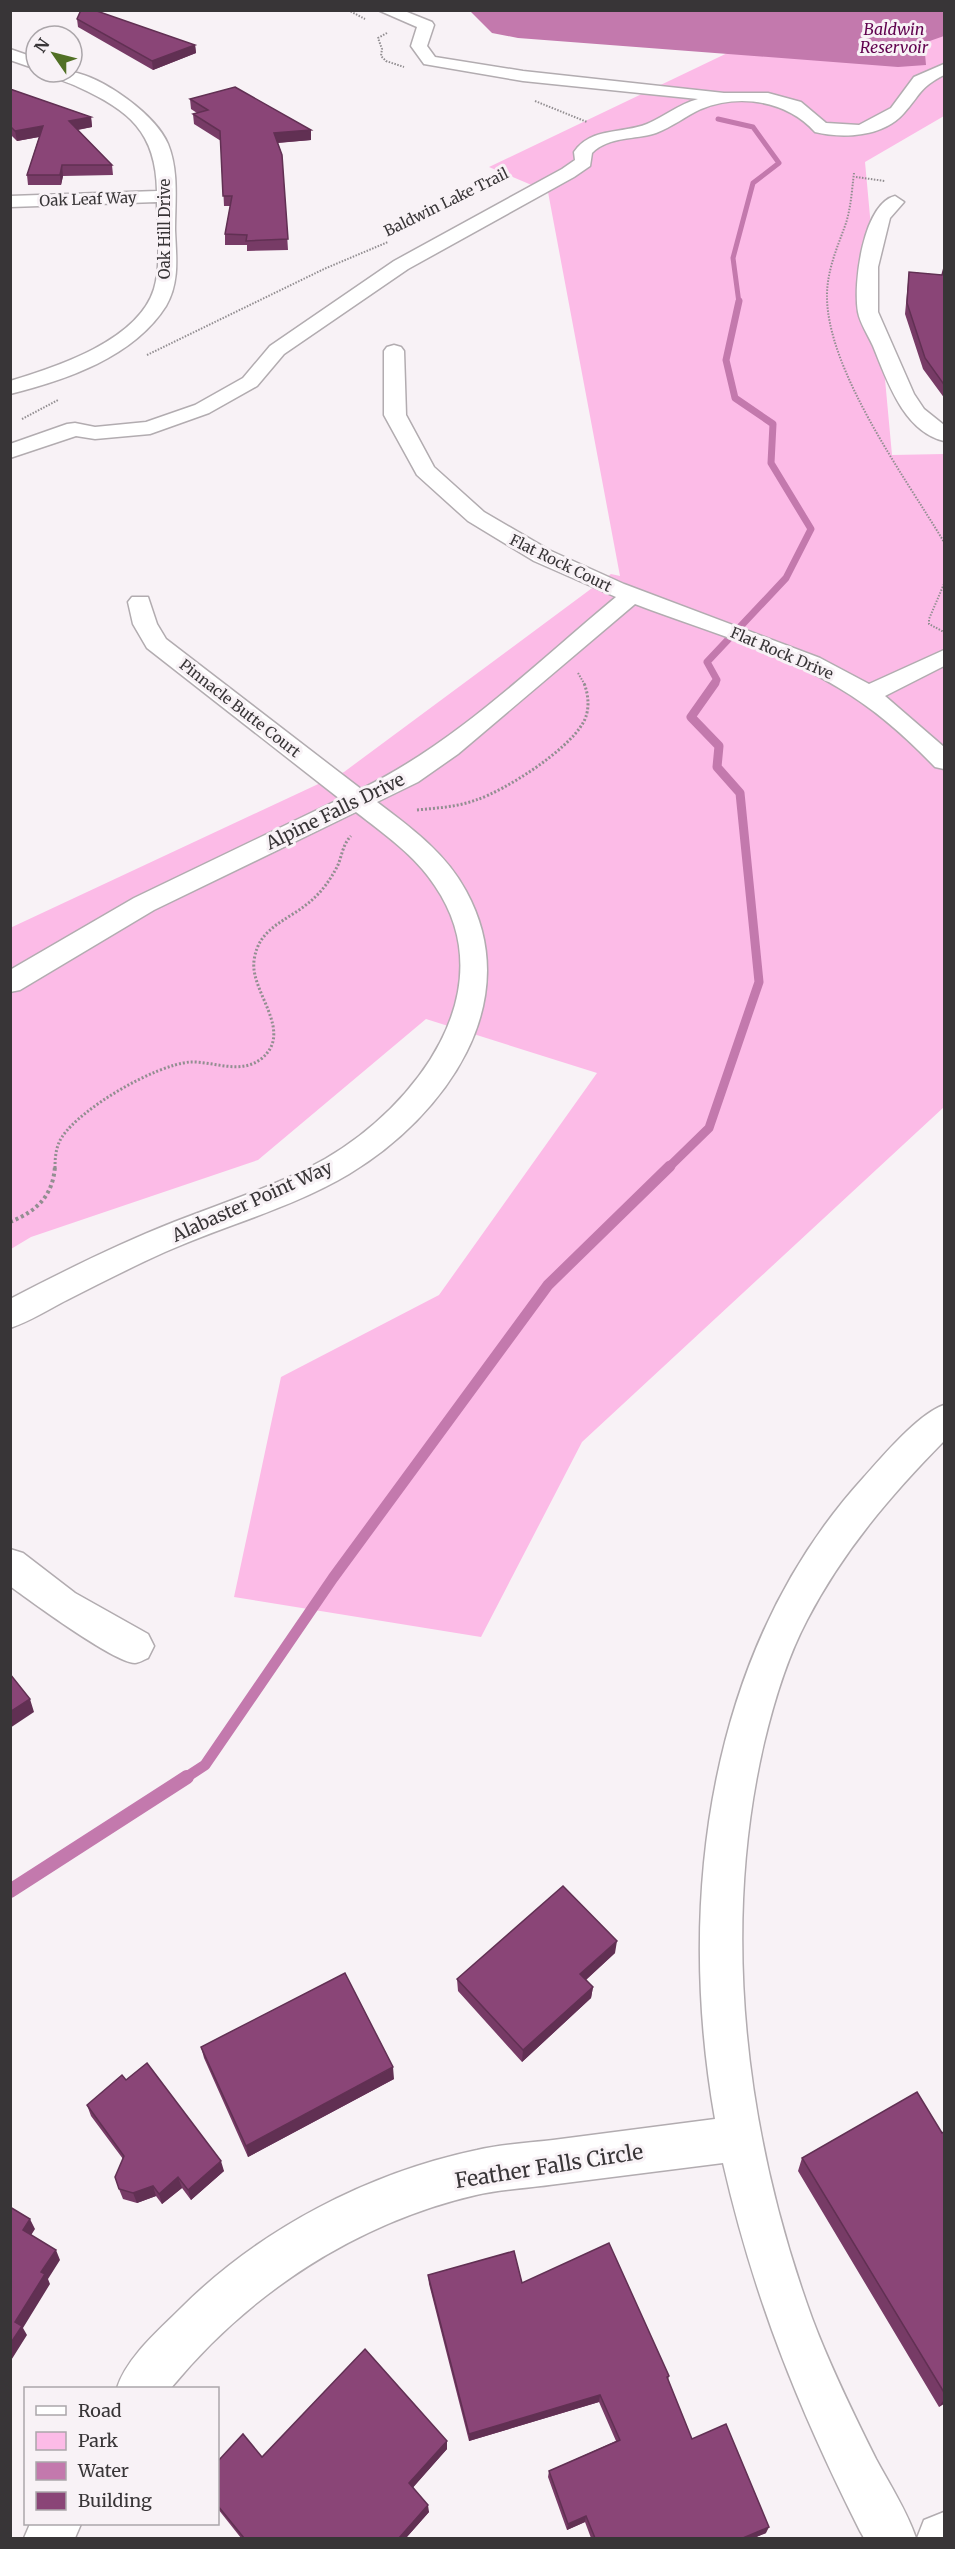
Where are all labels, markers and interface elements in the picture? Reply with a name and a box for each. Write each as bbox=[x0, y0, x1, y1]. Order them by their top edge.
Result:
water label: Baldwin Reservoir bbox=[860, 19, 929, 57]
north arrow bbox=[24, 24, 84, 84]
text: N bbox=[30, 34, 54, 56]
street label: Baldwin Lake Trail bbox=[381, 163, 512, 240]
street label: Oak Hill Drive bbox=[155, 179, 174, 279]
street label: Oak Leaf Way bbox=[39, 188, 137, 210]
street label: Flat Rock Court bbox=[507, 530, 615, 596]
street label: Flat Rock Drive bbox=[728, 623, 837, 683]
street label: Pinnacle Butte Court bbox=[176, 655, 304, 761]
street label: Alpine Falls Drive bbox=[261, 767, 408, 855]
street label: Alabaster Point Way bbox=[167, 1155, 336, 1247]
street label: Feather Falls Circle bbox=[453, 2138, 645, 2194]
legend bbox=[24, 2387, 219, 2525]
text: Road bbox=[78, 2399, 122, 2422]
text: Park bbox=[78, 2429, 119, 2452]
text: Water bbox=[77, 2459, 129, 2482]
text: Building bbox=[78, 2489, 152, 2512]

